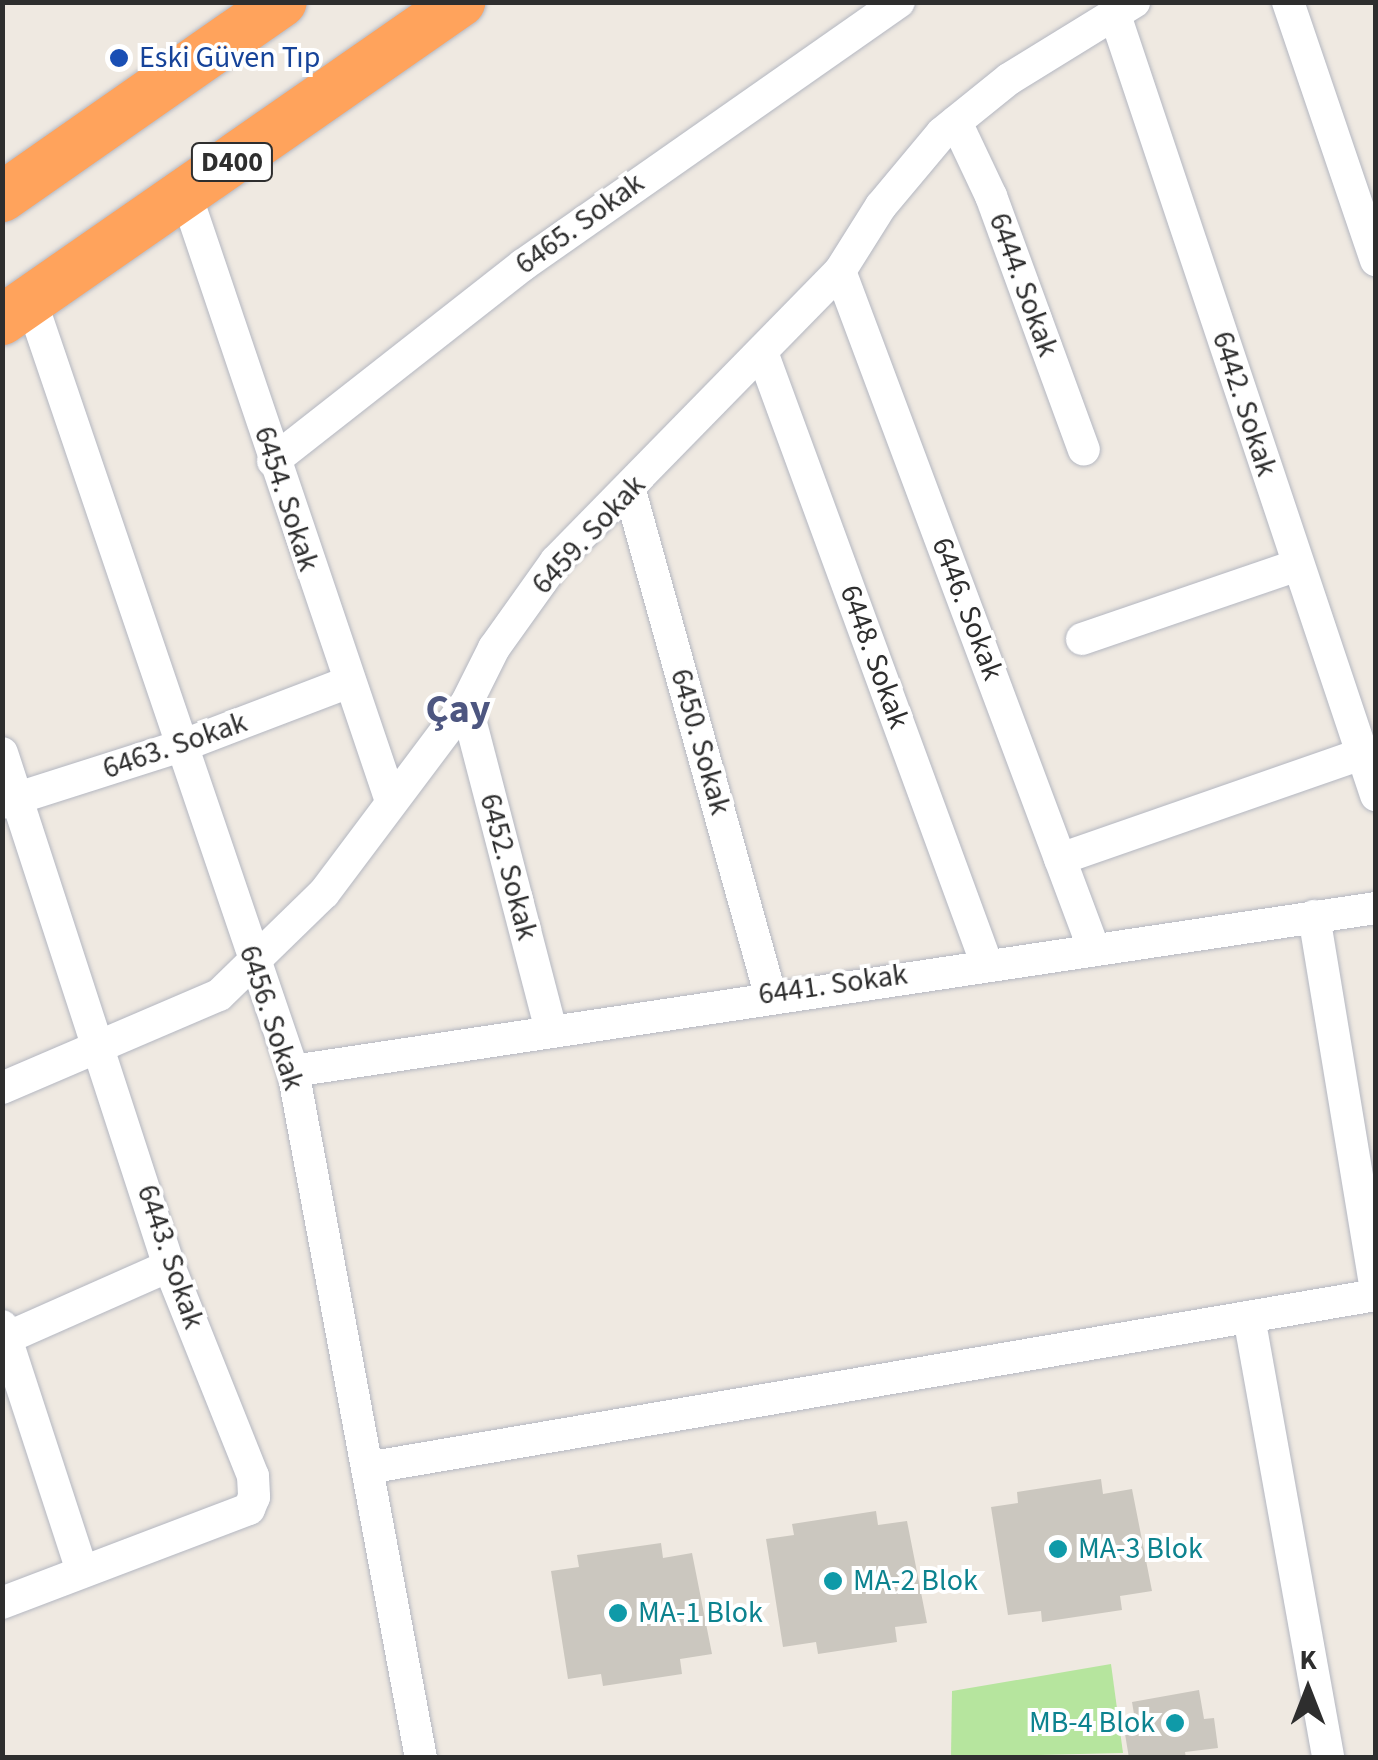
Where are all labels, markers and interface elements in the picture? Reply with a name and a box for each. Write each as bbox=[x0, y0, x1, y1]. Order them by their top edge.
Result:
place label: Eski Güven Tıp bbox=[139, 40, 320, 76]
marker: Eski Güven Tıp bbox=[108, 47, 130, 69]
road number: D400 bbox=[190, 139, 274, 185]
street label: 6465. Sokak bbox=[509, 165, 651, 283]
street label: 6444. Sokak bbox=[980, 208, 1066, 362]
street label: 6442. Sokak bbox=[1204, 327, 1284, 481]
street label: 6454. Sokak bbox=[246, 422, 326, 576]
street label: 6459. Sokak bbox=[525, 468, 653, 602]
street label: 6446. Sokak bbox=[923, 533, 1011, 685]
street label: 6448. Sokak bbox=[831, 580, 917, 734]
street label: 6450. Sokak bbox=[662, 665, 738, 819]
district label: Çay bbox=[425, 686, 491, 734]
street label: 6463. Sokak bbox=[98, 705, 252, 787]
street label: 6452. Sokak bbox=[471, 790, 545, 944]
street label: 6456. Sokak bbox=[231, 941, 311, 1095]
street label: 6441. Sokak bbox=[756, 957, 910, 1013]
street label: 6443. Sokak bbox=[129, 1180, 211, 1334]
place label: MA-3 Blok bbox=[1078, 1531, 1203, 1567]
marker: MA-3 Blok bbox=[1047, 1538, 1069, 1560]
place label: MA-2 Blok bbox=[853, 1563, 978, 1599]
marker: MA-2 Blok bbox=[822, 1570, 844, 1592]
place label: MA-1 Blok bbox=[638, 1595, 763, 1631]
marker: MA-1 Blok bbox=[607, 1602, 629, 1624]
north arrow bbox=[1258, 1640, 1358, 1740]
text: K bbox=[1299, 1640, 1317, 1680]
place label: MB-4 Blok bbox=[1029, 1705, 1155, 1741]
marker: MB-4 Blok bbox=[1164, 1712, 1186, 1734]

